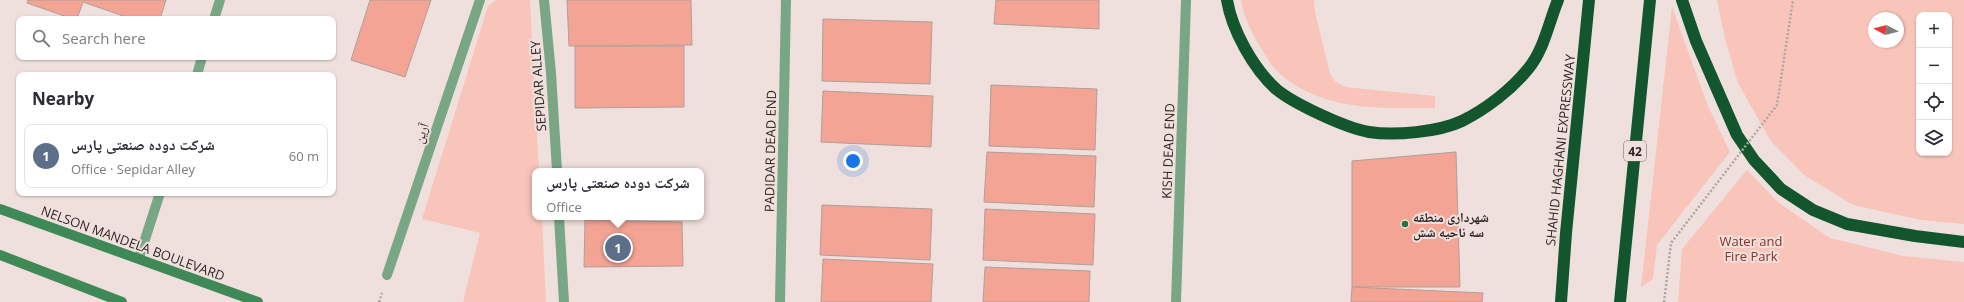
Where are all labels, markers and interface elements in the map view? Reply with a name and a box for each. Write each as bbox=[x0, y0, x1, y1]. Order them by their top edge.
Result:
north arrow bbox=[1868, 12, 1904, 48]
map controls bbox=[1916, 12, 1952, 156]
button: + bbox=[1916, 12, 1952, 48]
search box bbox=[16, 16, 336, 60]
icon: search bbox=[30, 27, 52, 49]
text: Search here bbox=[62, 28, 146, 48]
street label: SEPIDAR ALLEY bbox=[526, 39, 550, 132]
button: − bbox=[1916, 48, 1952, 84]
street label: SHAHID HAGHANI EXPRESSWAY bbox=[1541, 53, 1579, 247]
button: locate bbox=[1916, 84, 1952, 120]
text: Nearby bbox=[32, 87, 94, 110]
street label: PADIDAR DEAD END bbox=[760, 90, 780, 212]
street label: KISH DEAD END bbox=[1157, 103, 1179, 199]
street label: آرین bbox=[409, 120, 433, 145]
button: layers bbox=[1916, 120, 1952, 156]
text: شرکت دوده صنعتی پارس bbox=[71, 134, 215, 154]
road number: 42 bbox=[1624, 141, 1646, 161]
text: 1 bbox=[42, 147, 50, 165]
text: 60 m bbox=[289, 147, 319, 165]
your location bbox=[843, 151, 863, 171]
text: Office · Sepidar Alley bbox=[71, 160, 195, 178]
popup bbox=[532, 168, 704, 220]
text: شرکت دوده صنعتی پارس bbox=[546, 172, 690, 192]
text: Office bbox=[546, 198, 582, 216]
street label: NELSON MANDELA BOULEVARD bbox=[39, 201, 227, 285]
place label: شهرداری منطقه سه ناحیه شش bbox=[1413, 208, 1489, 241]
marker: شهرداری منطقه سه ناحیه شش bbox=[1400, 219, 1410, 229]
park label: Water and Fire Park bbox=[1719, 232, 1783, 265]
pin: 1 bbox=[605, 233, 631, 263]

